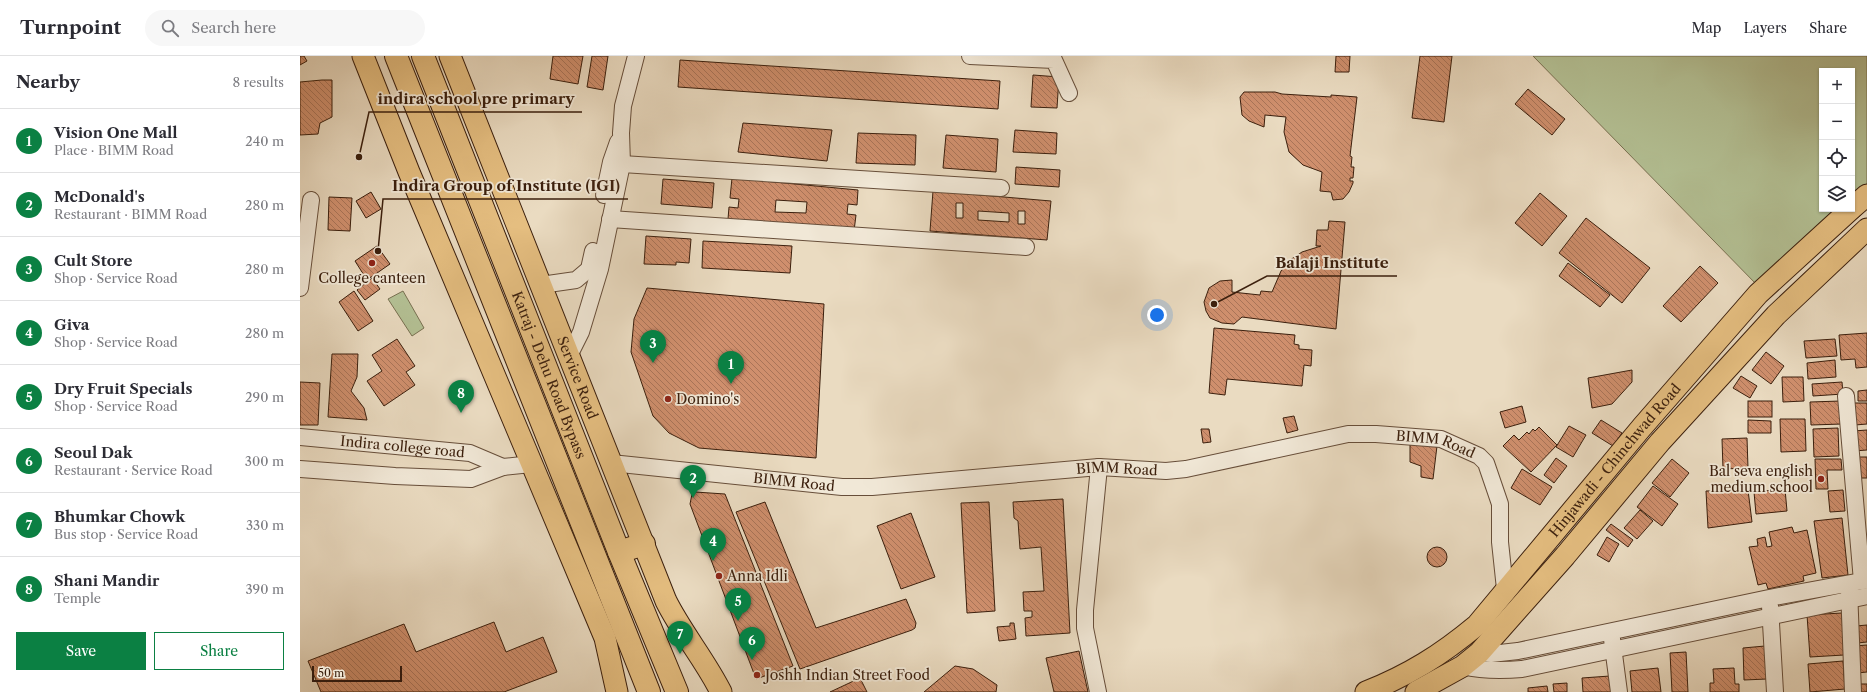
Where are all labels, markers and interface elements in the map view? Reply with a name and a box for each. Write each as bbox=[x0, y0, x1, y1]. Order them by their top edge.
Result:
search box bbox=[145, 10, 425, 46]
text: Turnpoint bbox=[20, 16, 121, 39]
icon: search bbox=[159, 17, 181, 39]
text: Search here bbox=[191, 18, 276, 37]
text: Map bbox=[1691, 19, 1721, 37]
text: Layers bbox=[1743, 19, 1787, 37]
text: Share bbox=[1809, 19, 1847, 37]
map controls bbox=[1819, 68, 1855, 212]
button: + bbox=[1819, 68, 1855, 104]
text: Nearby bbox=[16, 72, 80, 92]
text: 8 results bbox=[232, 74, 284, 90]
callout: indira school pre primary bbox=[369, 85, 582, 112]
text: indira school pre primary bbox=[378, 89, 575, 108]
button: − bbox=[1819, 104, 1855, 140]
text: Vision One Mall bbox=[54, 123, 178, 142]
text: 1 bbox=[26, 133, 32, 149]
text: 240 m bbox=[245, 133, 284, 149]
button: locate bbox=[1819, 140, 1855, 176]
text: Place · BIMM Road bbox=[54, 142, 174, 158]
callout: Indira Group of Institute (IGI) bbox=[383, 172, 628, 199]
text: Indira Group of Institute (IGI) bbox=[392, 176, 620, 195]
button: layers bbox=[1819, 176, 1855, 212]
text: McDonald's bbox=[54, 187, 145, 206]
text: 2 bbox=[25, 197, 33, 213]
text: 280 m bbox=[245, 197, 284, 213]
text: Restaurant · BIMM Road bbox=[54, 206, 207, 222]
callout: Balaji Institute bbox=[1267, 249, 1397, 276]
text: Cult Store bbox=[54, 251, 132, 270]
text: Balaji Institute bbox=[1275, 253, 1389, 272]
marker: College canteen bbox=[367, 258, 377, 268]
text: 3 bbox=[25, 261, 33, 277]
text: 280 m bbox=[245, 261, 284, 277]
place label: College canteen bbox=[318, 269, 426, 287]
text: Shop · Service Road bbox=[54, 270, 178, 286]
street label: Katraj - Dehu Road Bypass bbox=[508, 289, 590, 461]
your location bbox=[1147, 305, 1167, 325]
text: Giva bbox=[54, 315, 90, 334]
text: 4 bbox=[25, 325, 33, 341]
text: 280 m bbox=[245, 325, 284, 341]
pin: 3 bbox=[640, 330, 666, 363]
text: Shop · Service Road bbox=[54, 334, 178, 350]
street label: Service Road bbox=[553, 334, 602, 422]
pin: 1 bbox=[718, 351, 744, 384]
text: Dry Fruit Specials bbox=[54, 379, 192, 398]
pin: 8 bbox=[448, 380, 474, 413]
street label: Hinjawadi - Chinchwad Road bbox=[1545, 380, 1685, 541]
text: 5 bbox=[25, 389, 33, 405]
text: 290 m bbox=[245, 389, 284, 405]
place label: Domino's bbox=[676, 390, 739, 408]
marker: Domino's bbox=[663, 394, 673, 404]
text: Shop · Service Road bbox=[54, 398, 178, 414]
street label: BIMM Road bbox=[1395, 427, 1478, 462]
street label: Indira college road bbox=[340, 432, 466, 462]
text: Seoul Dak bbox=[54, 443, 133, 462]
text: 6 bbox=[25, 453, 33, 469]
text: 300 m bbox=[245, 453, 284, 469]
street label: BIMM Road bbox=[1075, 457, 1159, 480]
text: Restaurant · Service Road bbox=[54, 462, 213, 478]
place label: Bal seva english medium school bbox=[1709, 462, 1813, 496]
pin: 2 bbox=[680, 465, 706, 498]
street label: BIMM Road bbox=[752, 469, 836, 495]
marker: Bal seva english medium school bbox=[1816, 474, 1826, 484]
text: Bhumkar Chowk bbox=[54, 507, 185, 526]
text: 7 bbox=[26, 517, 32, 533]
text: 330 m bbox=[246, 517, 284, 533]
text: Bus stop · Service Road bbox=[54, 526, 198, 542]
pin: 4 bbox=[700, 528, 726, 561]
place label: Anna Idli bbox=[726, 567, 788, 585]
text: Shani Mandir bbox=[54, 571, 159, 590]
marker: Anna Idli bbox=[714, 571, 724, 581]
text: 8 bbox=[25, 581, 33, 597]
text: 390 m bbox=[245, 581, 284, 597]
pin: 5 bbox=[725, 588, 751, 621]
text: Temple bbox=[54, 590, 101, 606]
pin: 7 bbox=[667, 621, 693, 654]
pin: 6 bbox=[739, 627, 765, 660]
button: Save bbox=[16, 632, 146, 670]
button: Share bbox=[154, 632, 284, 670]
scale bar bbox=[312, 664, 402, 683]
text: 50 m bbox=[318, 666, 344, 680]
place label: Joshh Indian Street Food bbox=[763, 666, 930, 684]
marker: Joshh Indian Street Food bbox=[752, 670, 762, 680]

